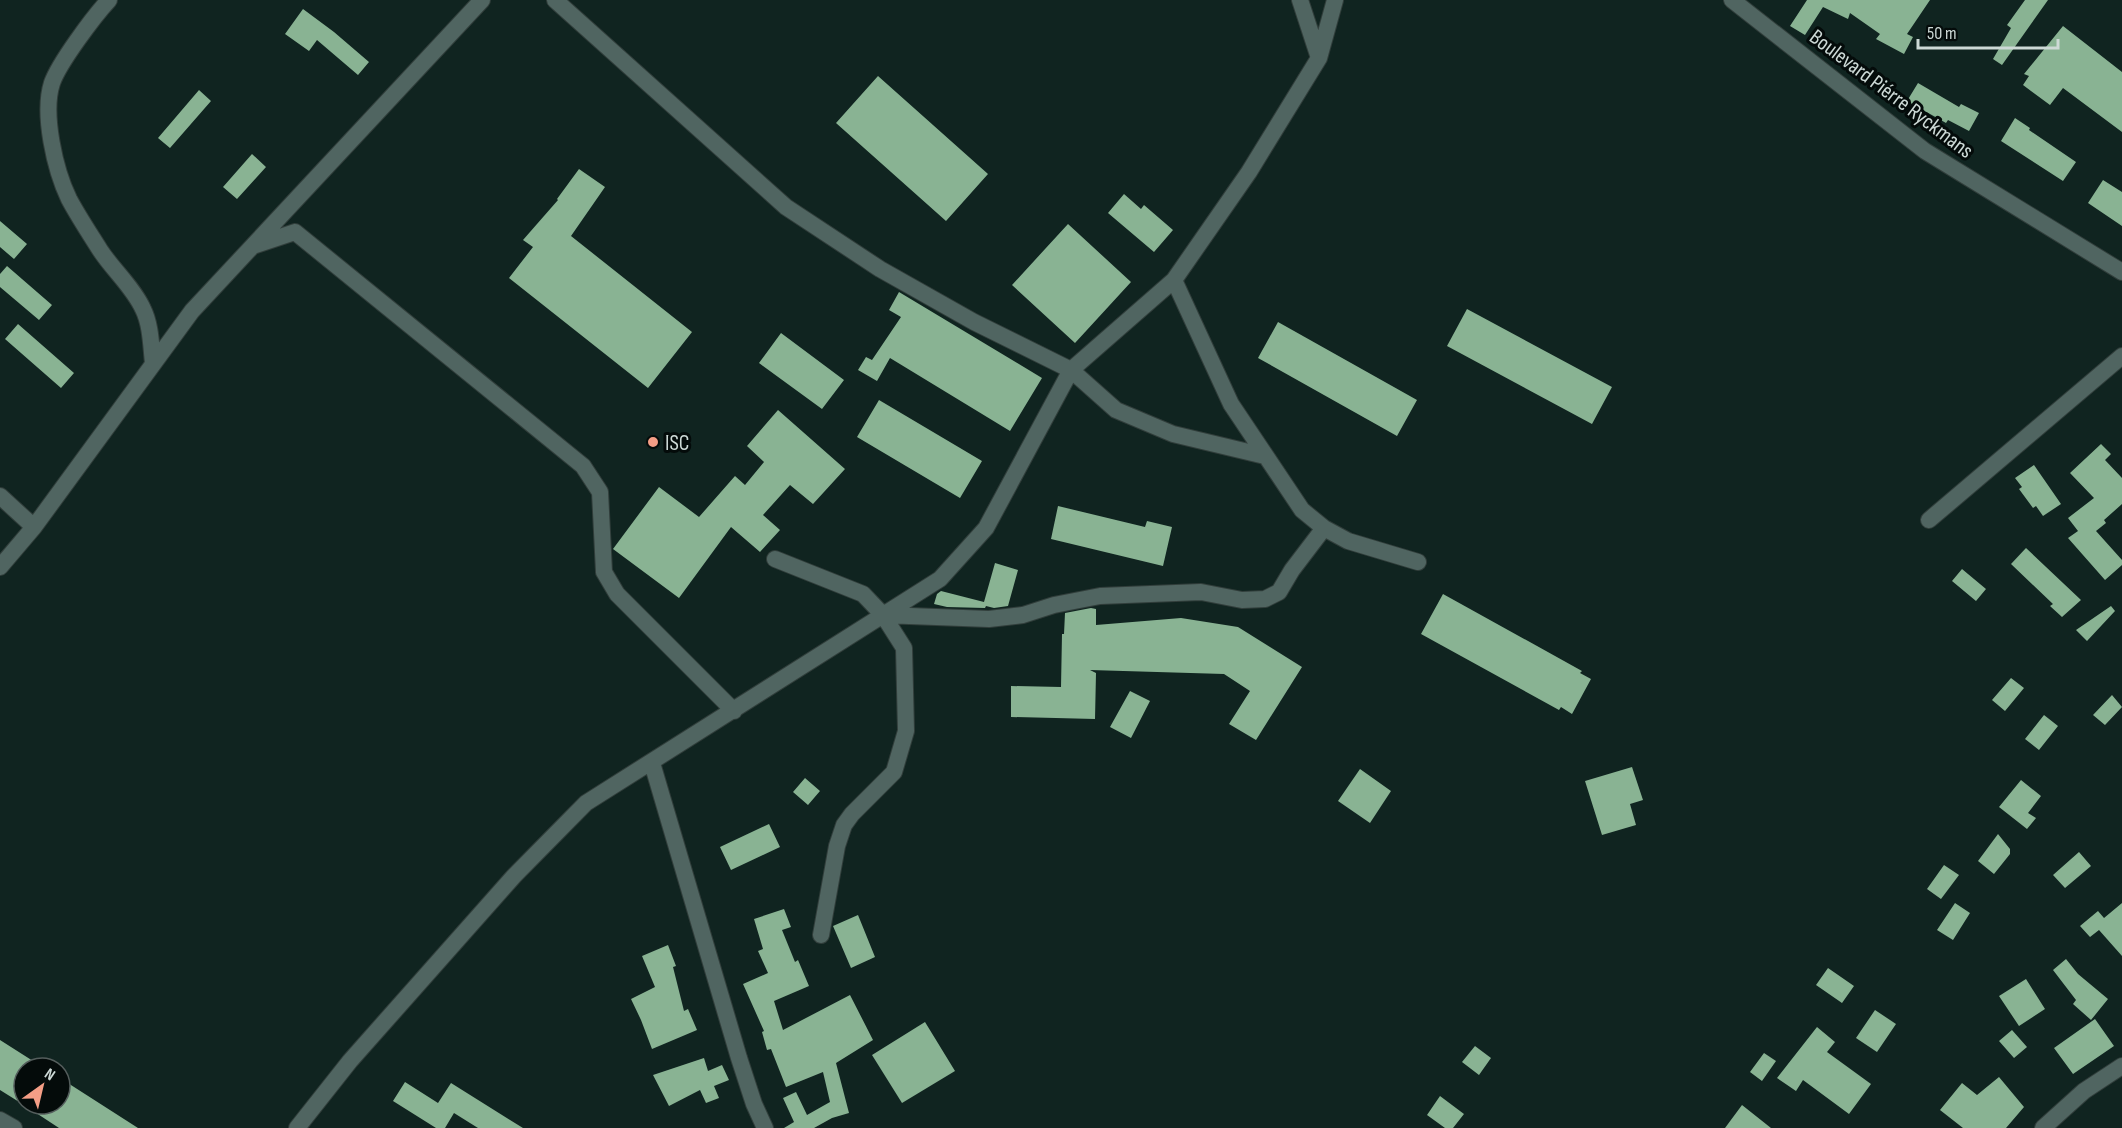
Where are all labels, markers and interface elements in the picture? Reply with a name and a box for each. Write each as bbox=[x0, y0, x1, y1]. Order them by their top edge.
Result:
scale bar bbox=[1918, 12, 2058, 50]
text: 50 m bbox=[1927, 23, 1957, 44]
street label: Boulevard Piérre Ryckmans bbox=[1804, 24, 1978, 165]
place label: ISC bbox=[665, 430, 690, 457]
marker: ISC bbox=[646, 435, 660, 449]
north arrow bbox=[12, 1056, 72, 1116]
text: N bbox=[41, 1065, 58, 1085]

